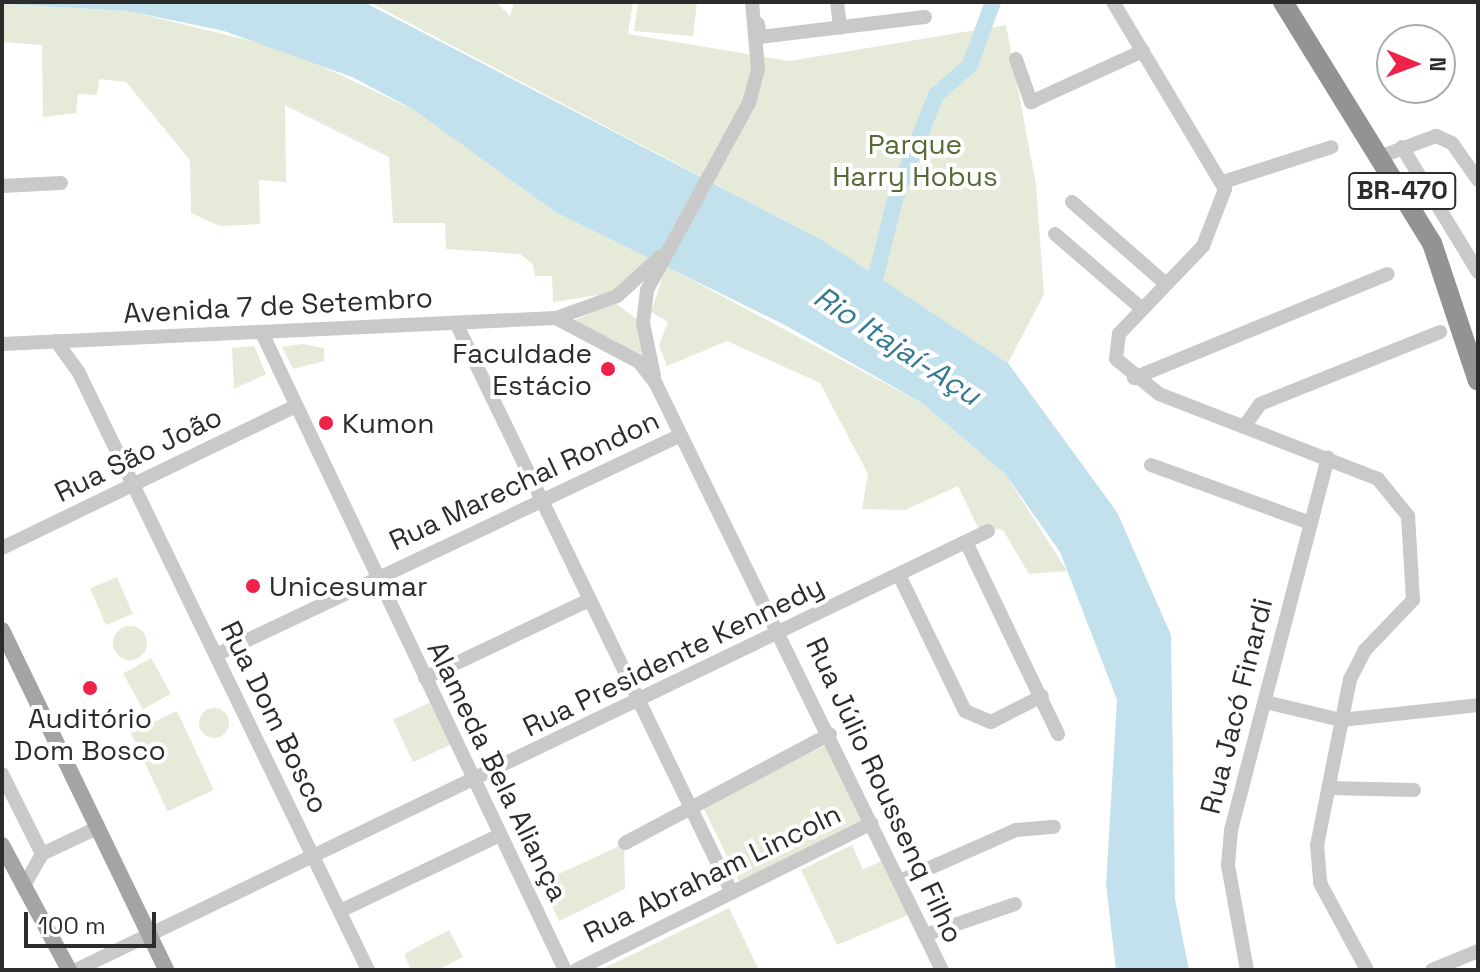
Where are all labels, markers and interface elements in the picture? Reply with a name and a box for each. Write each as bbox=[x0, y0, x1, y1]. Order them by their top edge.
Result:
north arrow bbox=[1376, 24, 1456, 104]
text: N bbox=[1424, 57, 1452, 72]
park label: Parque Harry Hobus bbox=[832, 127, 998, 193]
road number: BR-470 bbox=[1348, 169, 1456, 213]
water label: Rio Itajaí-Açu bbox=[807, 279, 987, 413]
street label: Avenida 7 de Setembro bbox=[122, 280, 434, 330]
place label: Faculdade Estácio bbox=[452, 336, 592, 402]
marker: Faculdade Estácio bbox=[599, 360, 617, 378]
street label: Rua São João bbox=[49, 399, 227, 509]
street label: Rua Marechal Rondon bbox=[384, 403, 664, 557]
place label: Kumon bbox=[342, 406, 434, 440]
marker: Kumon bbox=[317, 414, 335, 432]
place label: Unicesumar bbox=[269, 569, 428, 603]
street label: Rua Presidente Kennedy bbox=[517, 569, 829, 743]
marker: Unicesumar bbox=[244, 577, 262, 595]
street label: Rua Jacó Finardi bbox=[1193, 595, 1279, 817]
street label: Rua Dom Bosco bbox=[214, 615, 336, 819]
street label: Rua Júlio Roussenq Filho bbox=[799, 632, 971, 948]
street label: Alameda Bela Aliança bbox=[420, 635, 576, 907]
marker: Auditório Dom Bosco bbox=[81, 679, 99, 697]
place label: Auditório Dom Bosco bbox=[14, 701, 166, 767]
street label: Rua Abraham Lincoln bbox=[578, 796, 846, 950]
scale bar bbox=[28, 896, 160, 946]
text: 100 m bbox=[38, 910, 106, 941]

